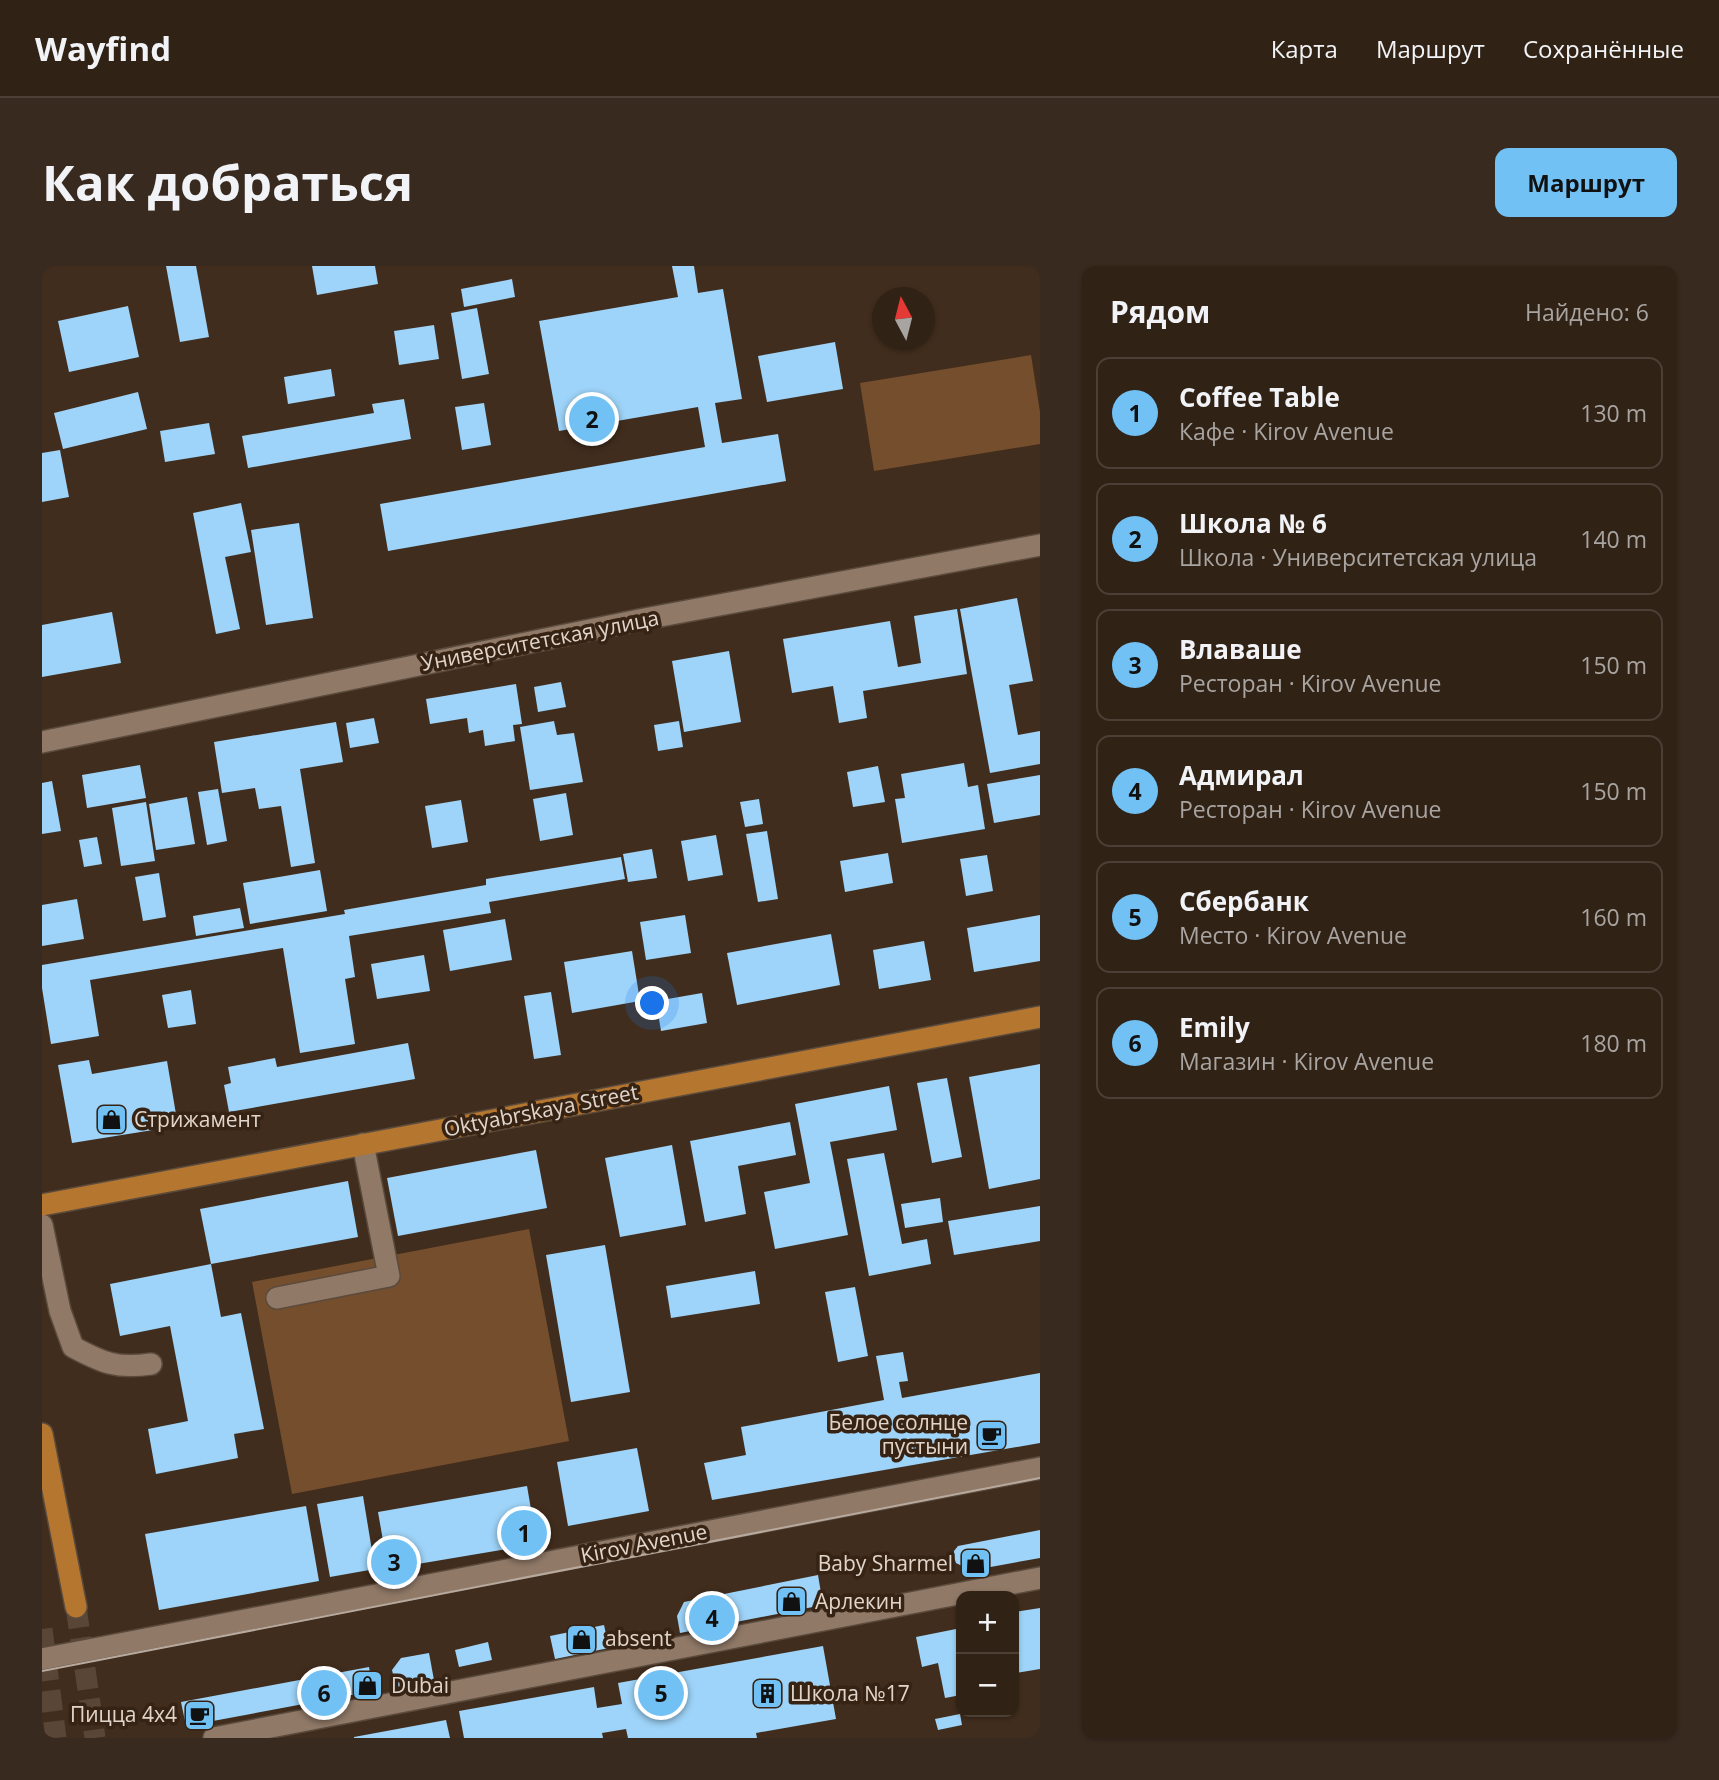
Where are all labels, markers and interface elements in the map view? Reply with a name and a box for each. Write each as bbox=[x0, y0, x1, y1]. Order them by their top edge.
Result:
text: Wayfind bbox=[35, 26, 171, 71]
text: Карта bbox=[1271, 32, 1338, 65]
text: Маршрут bbox=[1376, 32, 1485, 65]
text: Сохранённые bbox=[1523, 32, 1684, 65]
button: Маршрут bbox=[1495, 148, 1677, 217]
text: Как добраться bbox=[42, 149, 413, 215]
north arrow bbox=[872, 287, 935, 350]
text: Рядом bbox=[1110, 291, 1210, 332]
text: Найдено: 6 bbox=[1525, 296, 1649, 328]
text: Coffee Table bbox=[1179, 379, 1340, 415]
pin: 2 bbox=[569, 393, 615, 445]
text: 1 bbox=[1128, 397, 1142, 429]
text: 130 m bbox=[1580, 397, 1647, 429]
text: Кафе · Kirov Avenue bbox=[1179, 415, 1394, 447]
text: Школа № 6 bbox=[1179, 505, 1327, 541]
text: 2 bbox=[1128, 523, 1142, 555]
text: 140 m bbox=[1580, 523, 1647, 555]
text: Школа · Университетская улица bbox=[1179, 541, 1537, 573]
street label: Университетская улица bbox=[419, 603, 661, 677]
text: Влаваше bbox=[1179, 631, 1302, 667]
text: 3 bbox=[1128, 649, 1142, 681]
text: 150 m bbox=[1580, 649, 1647, 681]
text: Ресторан · Kirov Avenue bbox=[1179, 667, 1442, 699]
text: Адмирал bbox=[1179, 757, 1304, 793]
text: 4 bbox=[1128, 775, 1142, 807]
text: 150 m bbox=[1580, 775, 1647, 807]
text: Ресторан · Kirov Avenue bbox=[1179, 793, 1442, 825]
text: Сбербанк bbox=[1179, 883, 1309, 919]
text: 5 bbox=[1128, 901, 1142, 933]
text: 160 m bbox=[1580, 901, 1647, 933]
text: Место · Kirov Avenue bbox=[1179, 919, 1407, 951]
your location bbox=[635, 986, 669, 1020]
text: Emily bbox=[1179, 1009, 1250, 1045]
text: 6 bbox=[1128, 1027, 1142, 1059]
text: 180 m bbox=[1580, 1027, 1647, 1059]
text: Магазин · Kirov Avenue bbox=[1179, 1045, 1434, 1077]
street label: Oktyabrskaya Street bbox=[441, 1077, 640, 1143]
shop icon: Стрижамент bbox=[94, 1103, 128, 1137]
place label: Стрижамент bbox=[134, 1105, 261, 1133]
place label: Белое солнце пустыни bbox=[829, 1408, 968, 1460]
cafe icon: Белое солнце пустыни bbox=[974, 1418, 1008, 1452]
pin: 1 bbox=[501, 1507, 547, 1559]
street label: Kirov Avenue bbox=[578, 1517, 710, 1569]
pin: 3 bbox=[371, 1536, 417, 1588]
shop icon: Baby Sharmel bbox=[959, 1547, 993, 1581]
place label: Baby Sharmel bbox=[818, 1549, 953, 1577]
shop icon: Арлекин bbox=[775, 1585, 809, 1619]
place label: Арлекин bbox=[815, 1587, 902, 1615]
map controls bbox=[956, 1591, 1019, 1717]
button: + bbox=[956, 1591, 1019, 1654]
pin: 4 bbox=[689, 1592, 735, 1644]
shop icon: absent bbox=[565, 1622, 599, 1656]
place label: absent bbox=[605, 1624, 672, 1652]
button: − bbox=[956, 1654, 1019, 1717]
pin: 6 bbox=[301, 1667, 347, 1719]
pin: 5 bbox=[638, 1667, 684, 1719]
shop icon: Dubai bbox=[351, 1669, 385, 1703]
place label: Dubai bbox=[391, 1671, 449, 1699]
building icon: Школа №17 bbox=[750, 1677, 784, 1711]
place label: Школа №17 bbox=[790, 1679, 910, 1707]
cafe icon: Пицца 4x4 bbox=[183, 1698, 217, 1732]
place label: Пицца 4x4 bbox=[70, 1700, 177, 1728]

